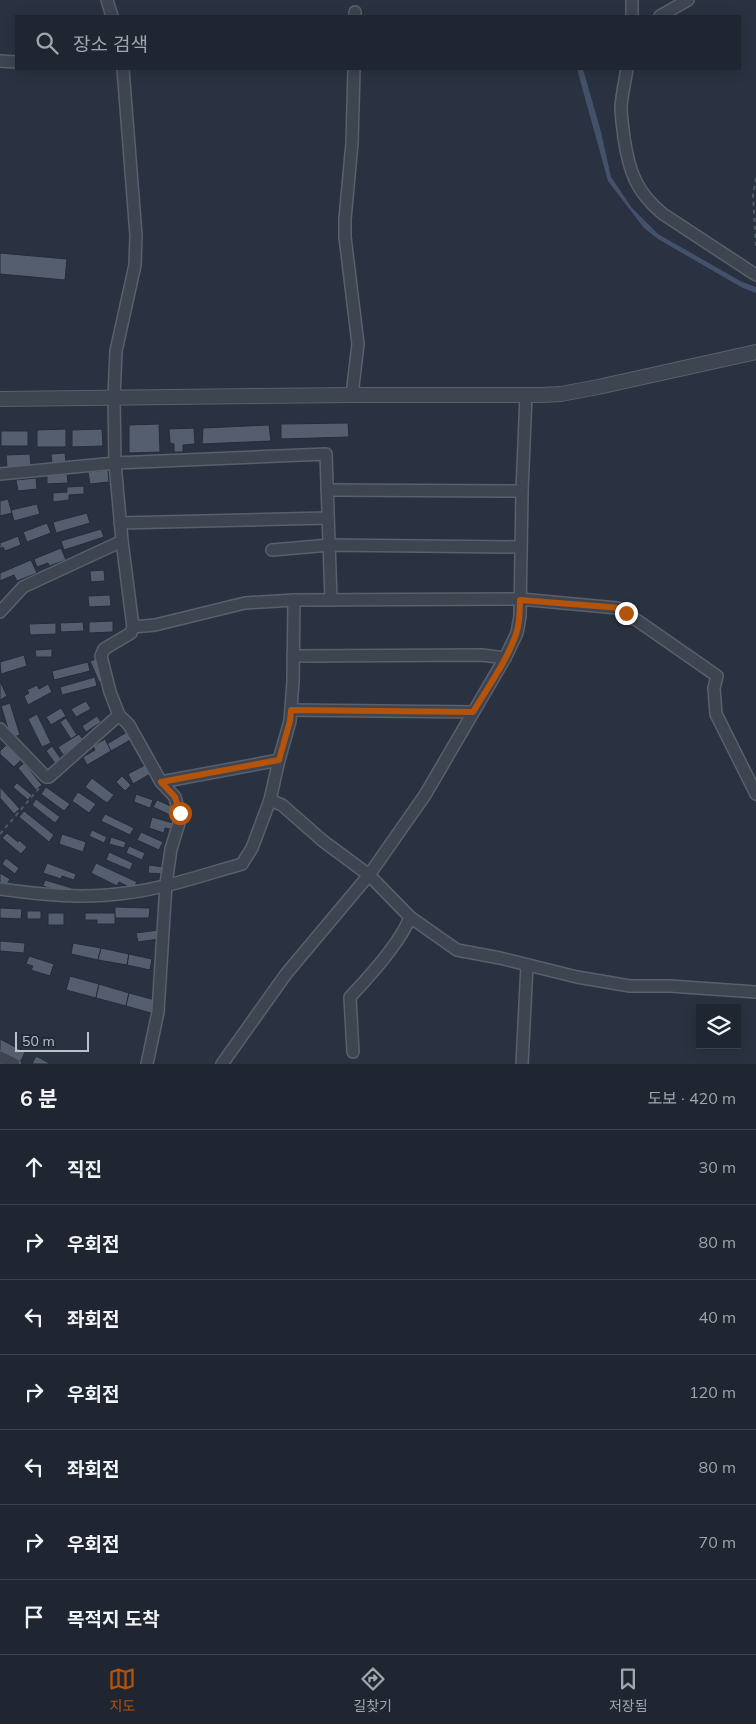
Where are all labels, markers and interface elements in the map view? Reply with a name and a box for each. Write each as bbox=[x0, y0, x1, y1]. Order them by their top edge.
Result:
search box bbox=[15, 15, 741, 70]
icon: search bbox=[33, 29, 61, 57]
text: 장소 검색 bbox=[73, 32, 148, 56]
route end bbox=[615, 602, 638, 625]
route start bbox=[169, 802, 192, 825]
map controls bbox=[696, 1004, 741, 1049]
button: layers bbox=[696, 1004, 741, 1049]
scale bar bbox=[15, 1029, 89, 1052]
text: 50 m bbox=[22, 1032, 55, 1050]
text: 6 분 bbox=[20, 1085, 58, 1111]
text: 도보 · 420 m bbox=[647, 1088, 736, 1108]
icon: ahead bbox=[20, 1153, 48, 1181]
text: 직진 bbox=[67, 1157, 102, 1181]
text: 30 m bbox=[699, 1157, 736, 1177]
icon: right bbox=[20, 1228, 48, 1256]
text: 우회전 bbox=[67, 1232, 119, 1256]
text: 80 m bbox=[699, 1232, 736, 1252]
icon: left bbox=[20, 1303, 48, 1331]
text: 좌회전 bbox=[67, 1307, 119, 1331]
text: 40 m bbox=[699, 1307, 736, 1327]
icon: right bbox=[20, 1378, 48, 1406]
text: 우회전 bbox=[67, 1382, 119, 1406]
text: 120 m bbox=[689, 1382, 736, 1402]
icon: left bbox=[20, 1453, 48, 1481]
text: 좌회전 bbox=[67, 1457, 119, 1481]
text: 80 m bbox=[699, 1457, 736, 1477]
icon: right bbox=[20, 1528, 48, 1556]
text: 우회전 bbox=[67, 1532, 119, 1556]
text: 70 m bbox=[699, 1532, 736, 1552]
icon: arrive bbox=[20, 1603, 48, 1631]
text: 목적지 도착 bbox=[67, 1607, 160, 1631]
tab: 지도 bbox=[108, 1665, 136, 1715]
tab: 길찾기 bbox=[353, 1665, 392, 1715]
tab: 저장됨 bbox=[609, 1665, 648, 1715]

